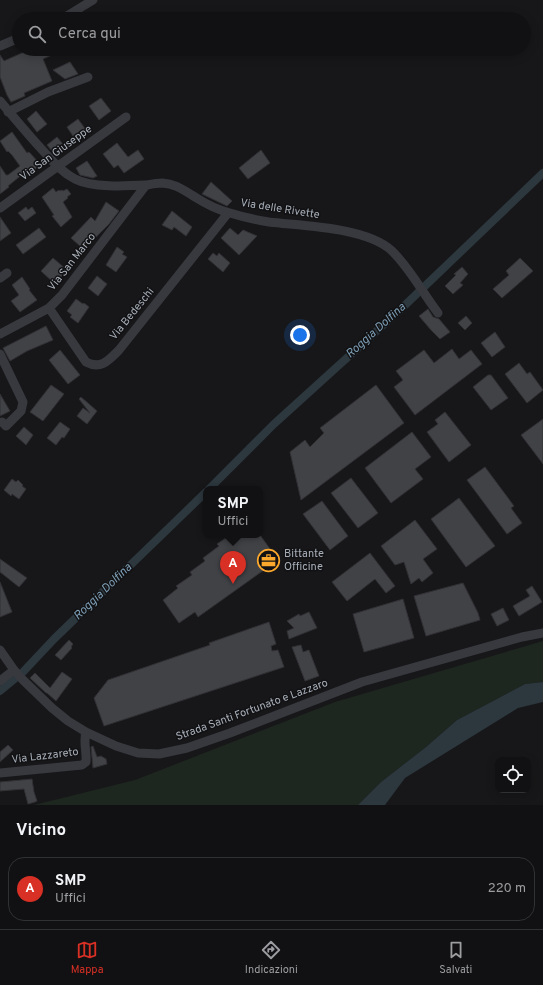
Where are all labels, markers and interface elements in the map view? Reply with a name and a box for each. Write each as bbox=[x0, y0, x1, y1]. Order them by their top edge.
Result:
search box bbox=[12, 12, 531, 56]
icon: search bbox=[26, 23, 48, 45]
text: Cerca qui bbox=[58, 25, 121, 44]
street label: Via San Giuseppe bbox=[17, 122, 95, 184]
street label: Via delle Rivette bbox=[239, 196, 321, 222]
street label: Via San Marco bbox=[45, 230, 99, 294]
street label: Via Bedeschi bbox=[107, 285, 157, 343]
water label: Roggia Dolfina bbox=[343, 299, 410, 362]
your location bbox=[290, 325, 310, 345]
popup bbox=[203, 486, 263, 538]
text: SMP bbox=[218, 495, 248, 514]
text: Uffici bbox=[218, 514, 248, 530]
office icon: Bittante Officine bbox=[255, 547, 281, 573]
place label: Bittante Officine bbox=[284, 547, 324, 574]
pin: A bbox=[220, 551, 246, 584]
water label: Roggia Dolfina bbox=[70, 559, 136, 624]
street label: Strada Santi Fortunato e Lazzaro bbox=[174, 676, 330, 744]
street label: Via Lazzareto bbox=[11, 745, 79, 767]
map controls bbox=[495, 757, 531, 793]
button: locate bbox=[495, 757, 531, 793]
text: Vicino bbox=[16, 820, 66, 842]
text: SMP bbox=[55, 872, 86, 891]
text: A bbox=[25, 881, 35, 897]
text: 220 m bbox=[488, 881, 526, 897]
text: Uffici bbox=[55, 891, 86, 907]
tab: Mappa bbox=[71, 939, 103, 977]
tab: Indicazioni bbox=[245, 939, 298, 977]
tab: Salvati bbox=[439, 939, 472, 977]

